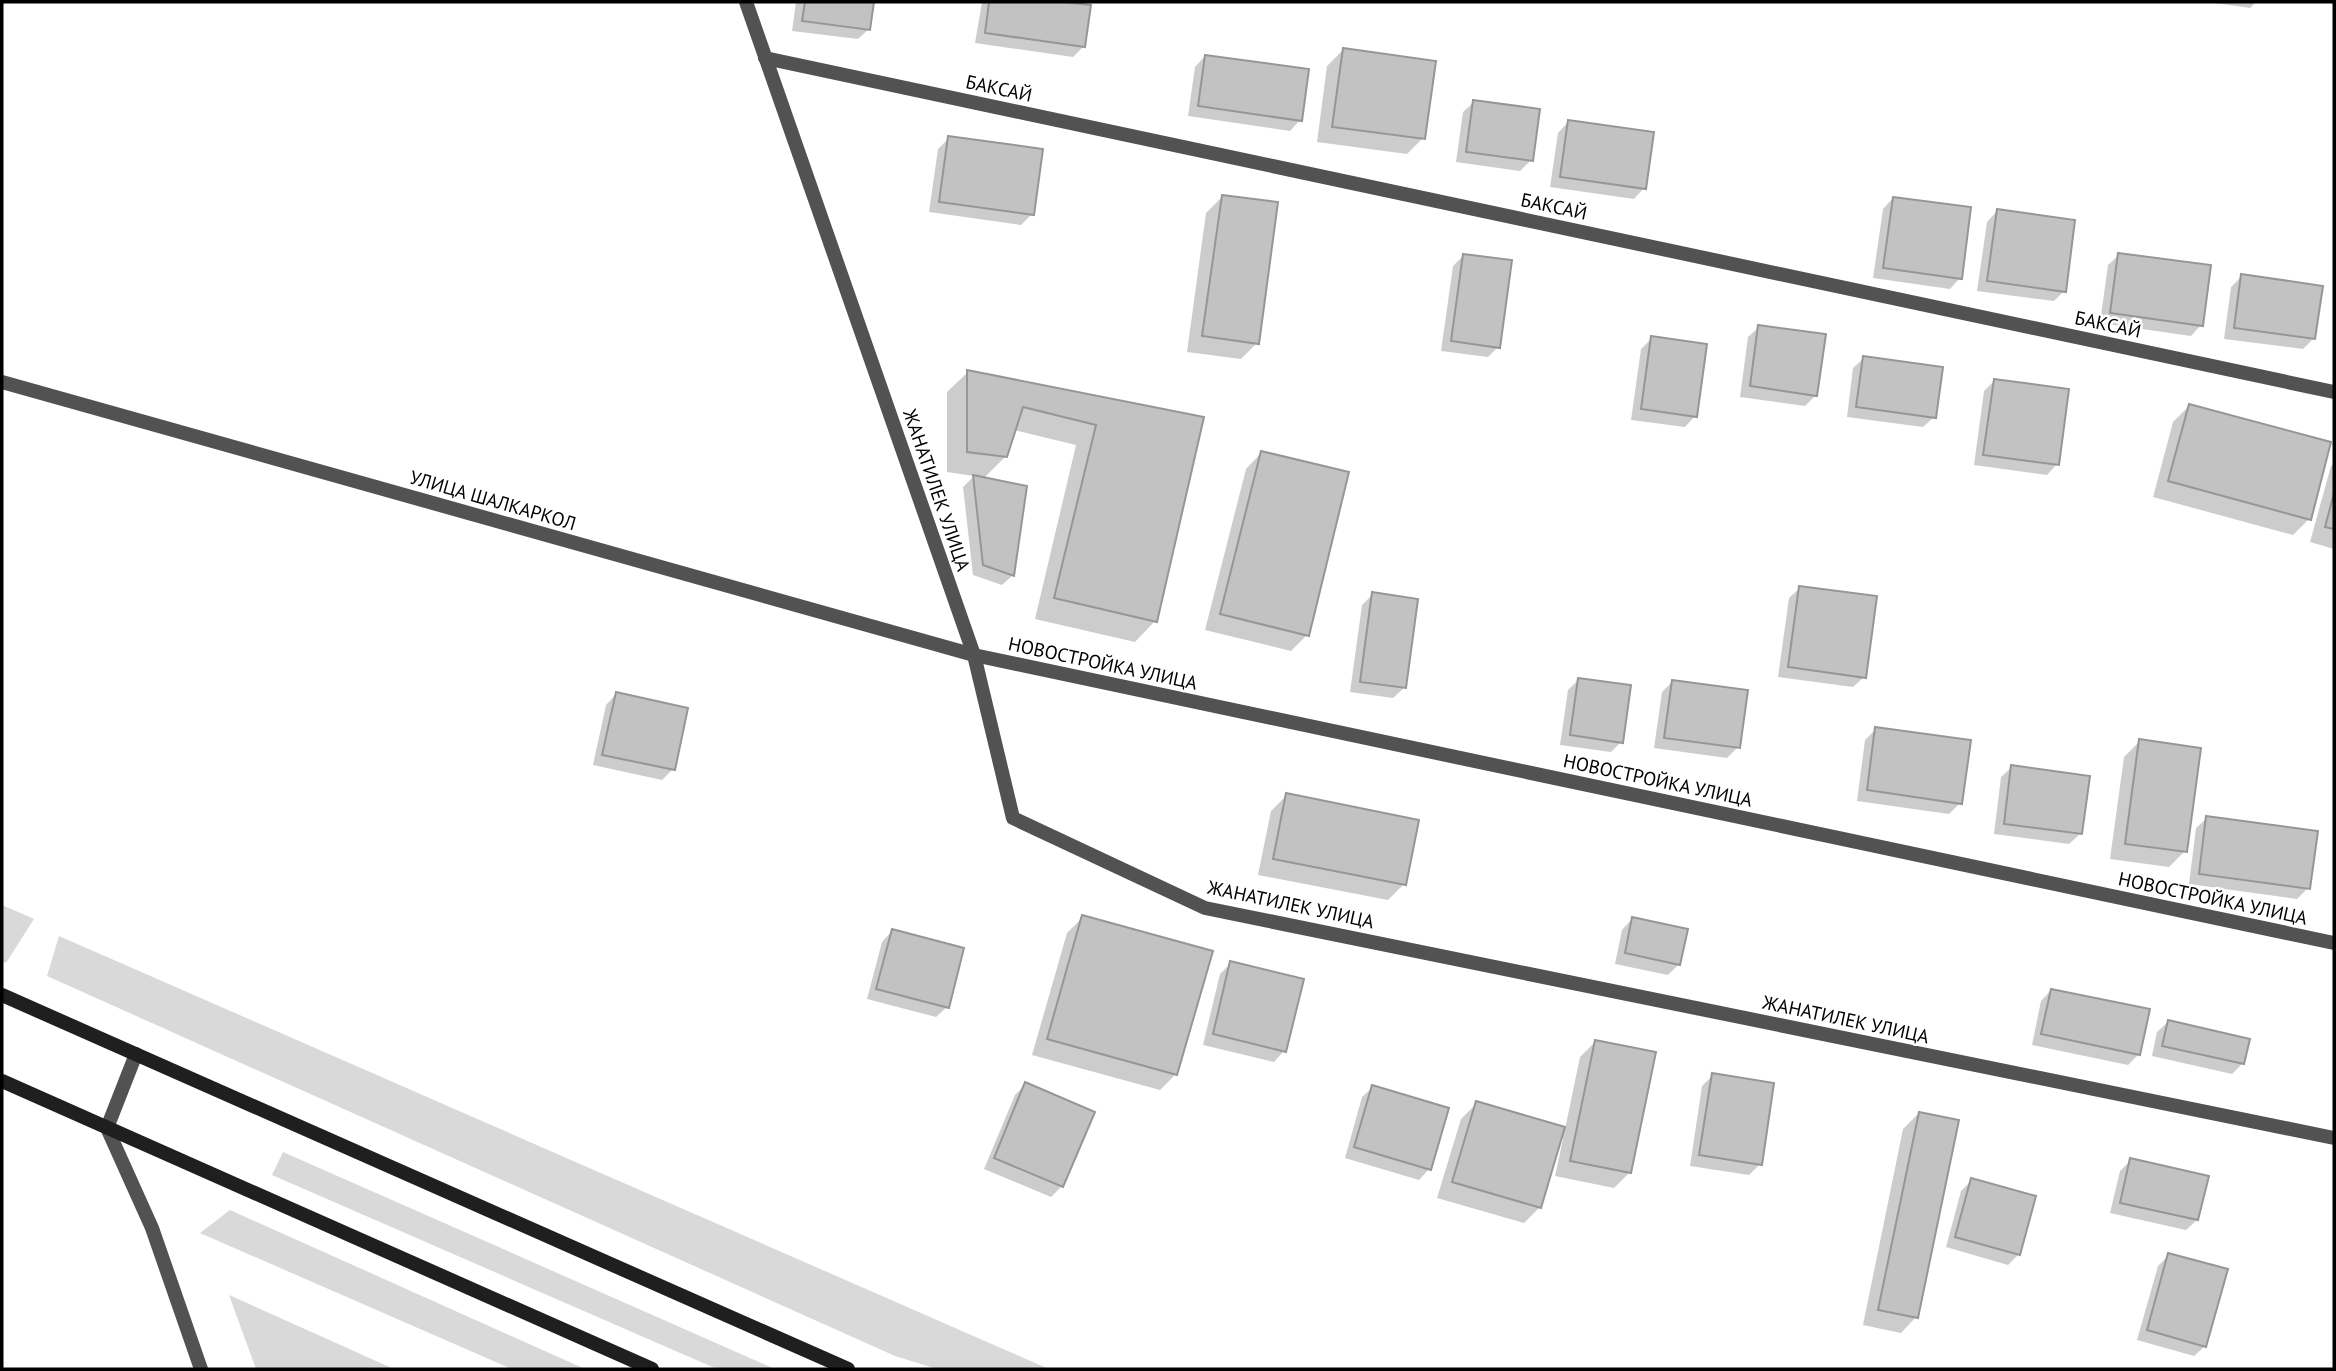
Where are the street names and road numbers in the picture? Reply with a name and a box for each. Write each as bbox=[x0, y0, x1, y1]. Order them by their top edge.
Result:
street label: БАКСАЙ bbox=[964, 69, 1034, 107]
street label: БАКСАЙ bbox=[1519, 187, 1589, 225]
street label: БАКСАЙ bbox=[2073, 305, 2143, 343]
street label: ЖАНАТИЛЕК УЛИЦА bbox=[898, 405, 976, 574]
street label: УЛИЦА ШАЛКАРКОЛ bbox=[407, 465, 579, 535]
street label: НОВОСТРОЙКА УЛИЦА bbox=[1006, 631, 1200, 695]
street label: НОВОСТРОЙКА УЛИЦА bbox=[1561, 748, 1755, 812]
street label: НОВОСТРОЙКА УЛИЦА bbox=[2116, 866, 2310, 930]
street label: ЖАНАТИЛЕК УЛИЦА bbox=[1205, 874, 1376, 933]
street label: ЖАНАТИЛЕК УЛИЦА bbox=[1760, 989, 1931, 1048]

